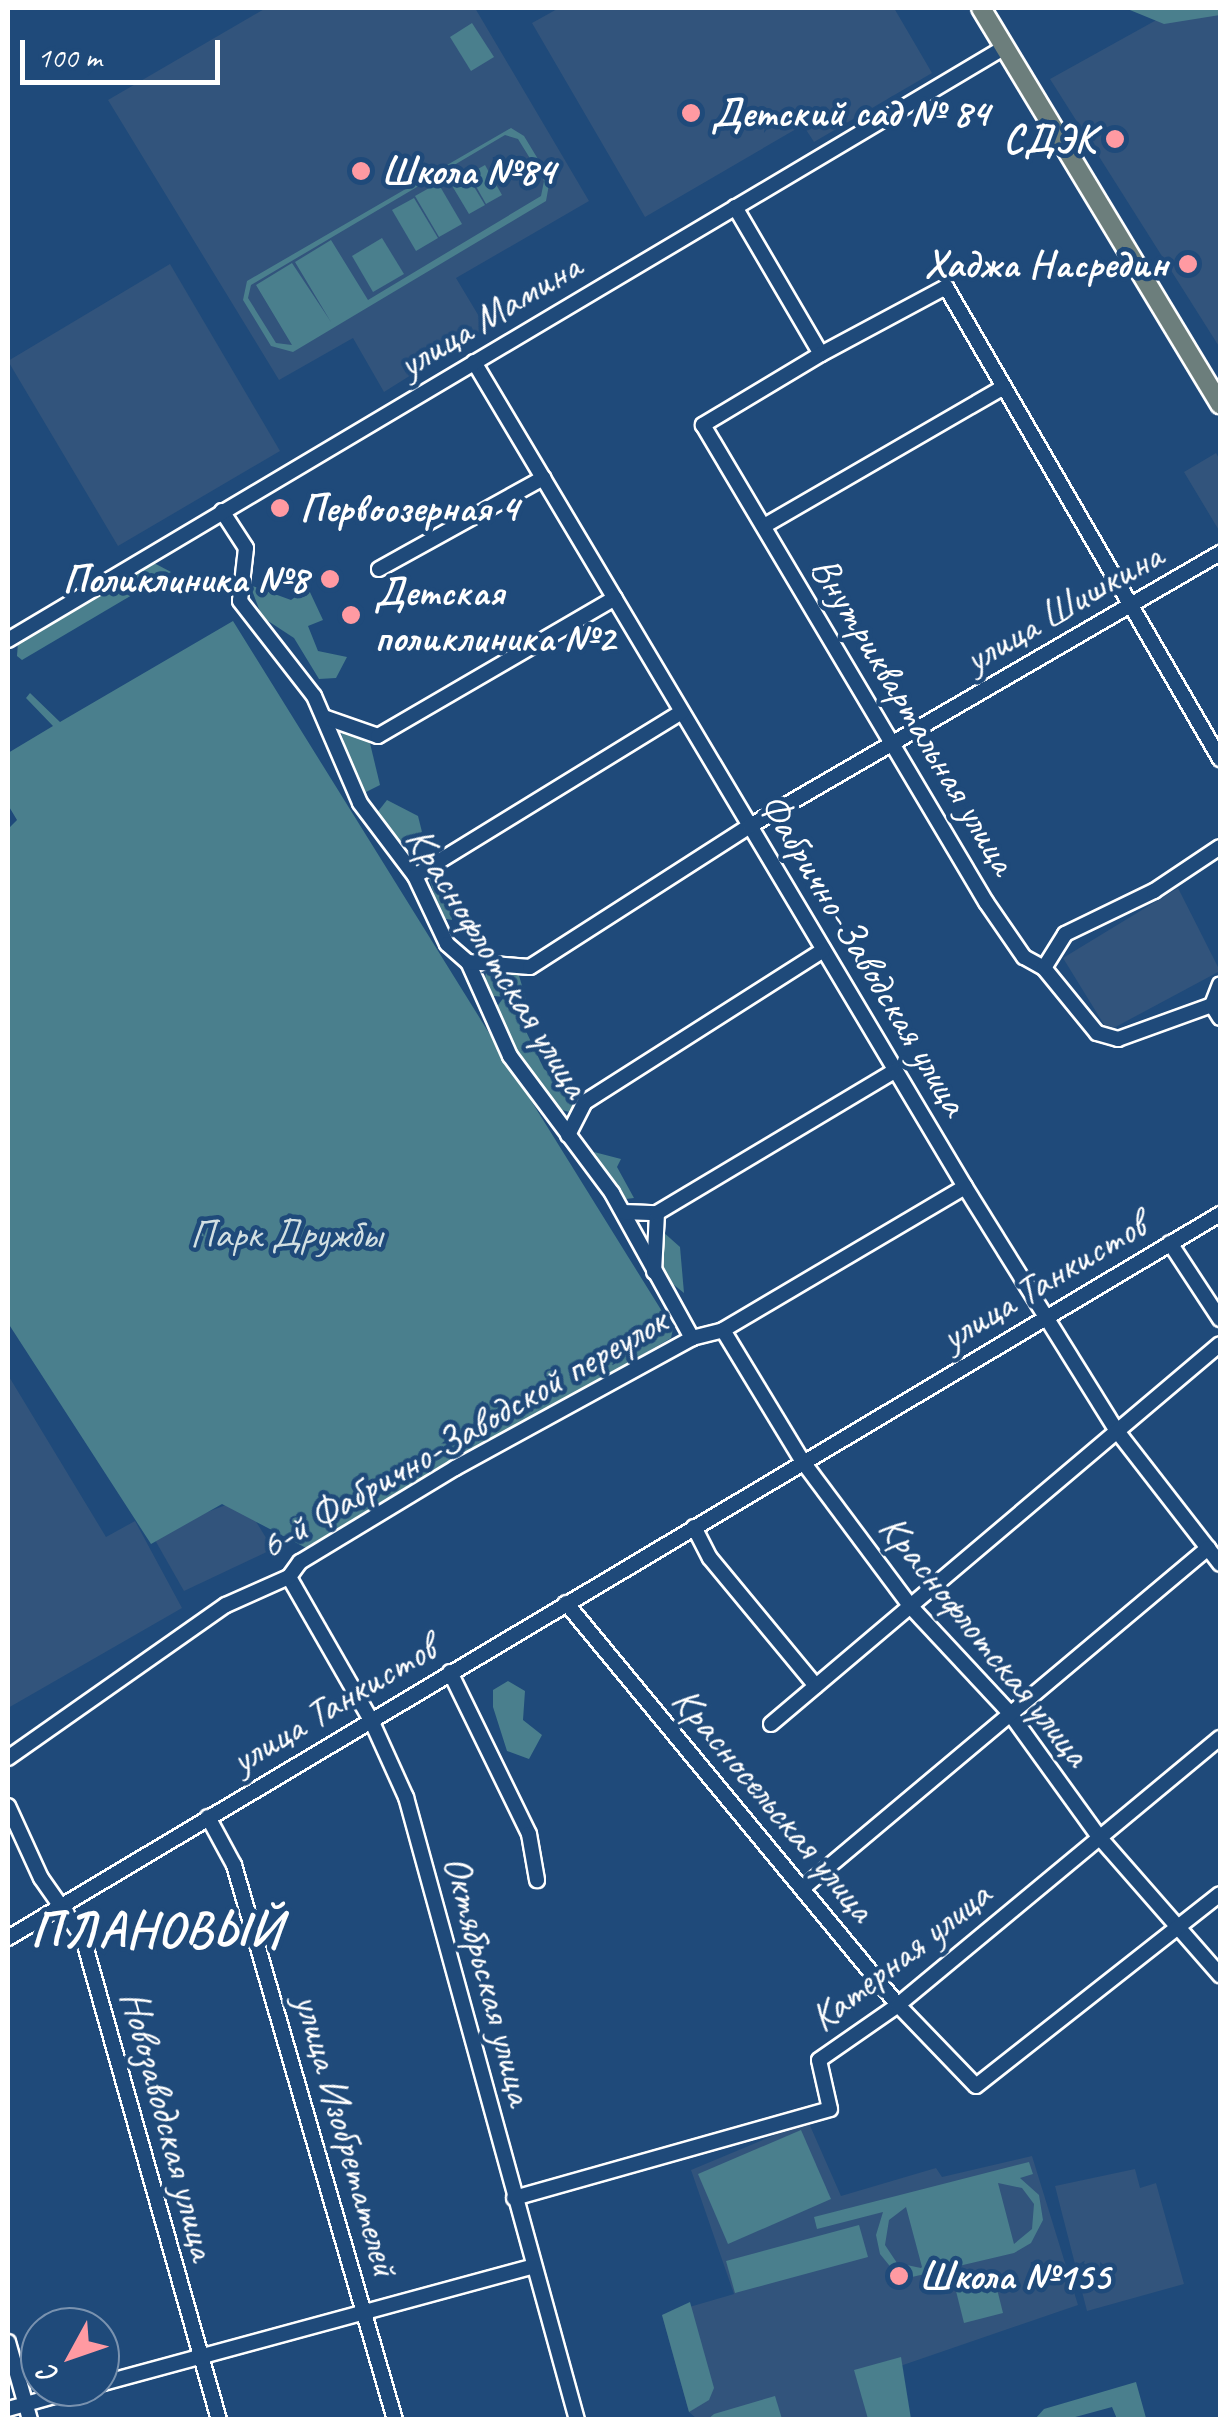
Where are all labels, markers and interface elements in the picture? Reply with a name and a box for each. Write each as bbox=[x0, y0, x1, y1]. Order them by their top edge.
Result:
scale bar bbox=[25, 20, 225, 82]
text: 100 m bbox=[37, 38, 102, 76]
place label: Детский сад № 84 bbox=[711, 89, 989, 137]
marker: Детский сад № 84 bbox=[680, 102, 702, 124]
place label: СДЭК bbox=[1003, 115, 1095, 163]
marker: СДЭК bbox=[1104, 128, 1126, 150]
place label: Школа №84 bbox=[381, 147, 555, 195]
marker: Школа №84 bbox=[350, 160, 372, 182]
place label: Хаджа Насредин bbox=[929, 240, 1168, 288]
street label: улица Мамина bbox=[389, 242, 589, 388]
marker: Хаджа Насредин bbox=[1177, 253, 1199, 275]
place label: Первоозерная 4 bbox=[300, 484, 518, 532]
marker: Первоозерная 4 bbox=[269, 497, 291, 519]
street label: улица Шишкина bbox=[955, 531, 1171, 683]
street label: Внутриквартальная улица bbox=[800, 547, 1028, 883]
place label: Поликлиника №8 bbox=[63, 555, 308, 603]
marker: Поликлиника №8 bbox=[317, 566, 343, 592]
place label: Детская поликлиника №2 bbox=[374, 568, 615, 662]
marker: Детская поликлиника №2 bbox=[338, 602, 364, 628]
street label: Фабрично-Заводская улица bbox=[748, 783, 980, 1125]
street label: Краснофлотская улица bbox=[395, 817, 601, 1107]
street label: улица Танкистов bbox=[933, 1202, 1153, 1360]
park label: Парк Дружбы bbox=[191, 1210, 381, 1258]
street label: 6-й Фабрично-Заводской переулок bbox=[251, 1297, 675, 1569]
street label: Краснофлотская улица bbox=[868, 1503, 1102, 1777]
street label: улица Танкистов bbox=[223, 1625, 443, 1783]
street label: Красносельская улица bbox=[661, 1676, 887, 1932]
street label: Октябрьская улица bbox=[433, 1850, 545, 2110]
street label: Катерная улица bbox=[799, 1870, 1001, 2042]
district label: ПЛАНОВЫЙ bbox=[28, 1900, 286, 1960]
street label: Новозаводская улица bbox=[110, 1985, 228, 2265]
street label: улица Изобретателей bbox=[284, 1988, 410, 2282]
place label: Школа №155 bbox=[919, 2252, 1110, 2300]
marker: Школа №155 bbox=[888, 2265, 910, 2287]
north arrow bbox=[20, 2307, 120, 2407]
text: С bbox=[30, 2359, 66, 2392]

